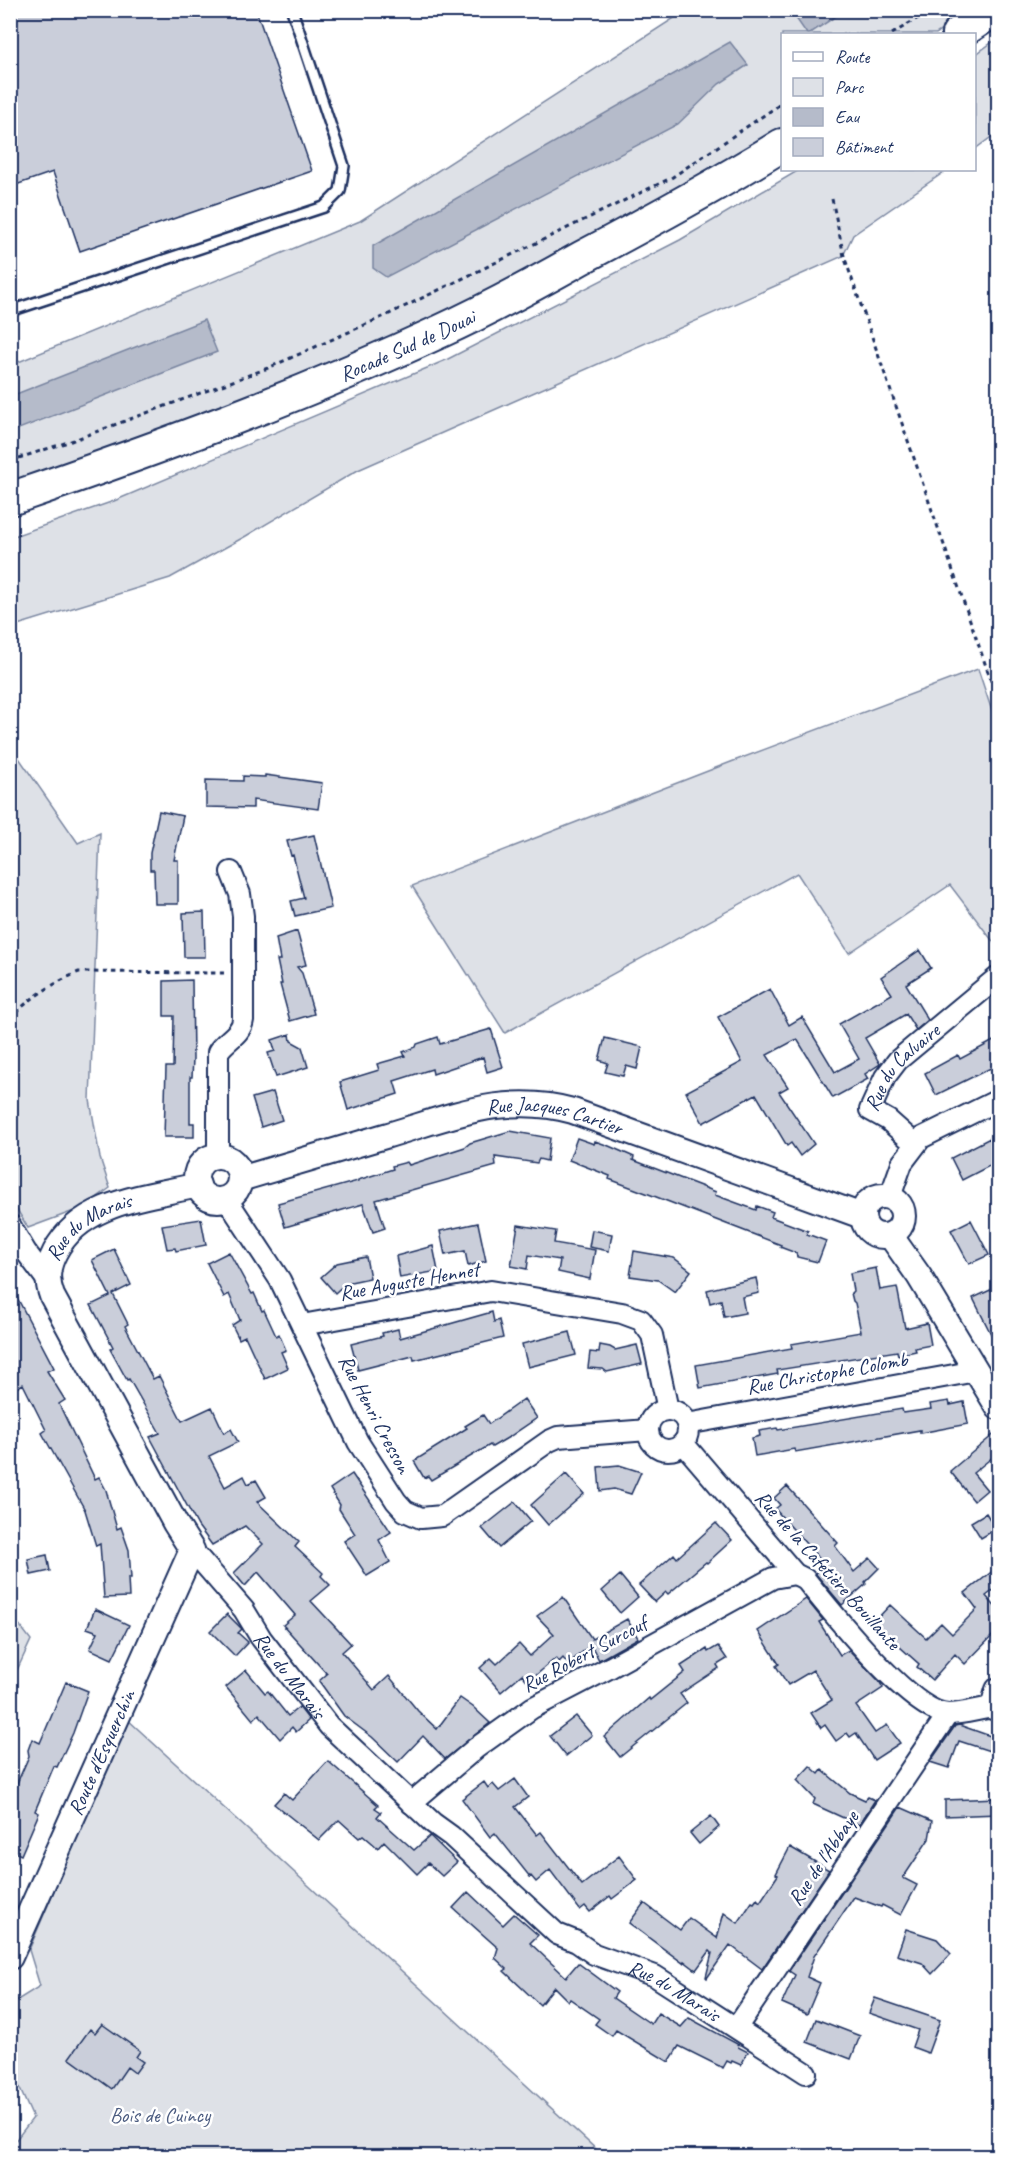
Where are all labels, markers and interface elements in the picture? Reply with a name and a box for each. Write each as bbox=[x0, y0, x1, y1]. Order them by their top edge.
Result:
legend bbox=[781, 33, 976, 171]
text: Route bbox=[835, 46, 870, 68]
text: Parc bbox=[835, 76, 864, 98]
text: Eau bbox=[835, 106, 860, 128]
text: Bâtiment bbox=[835, 136, 895, 158]
street label: Rocade Sud de Douai bbox=[336, 303, 482, 387]
street label: Rue du Calvaire bbox=[858, 1016, 947, 1115]
street label: Rue Jacques Cartier bbox=[484, 1091, 627, 1141]
street label: Rue du Marais bbox=[40, 1187, 136, 1265]
street label: Rue Auguste Hennet bbox=[337, 1255, 484, 1306]
street label: Rue Christophe Colomb bbox=[745, 1346, 911, 1400]
street label: Rue Henri Cresson bbox=[333, 1350, 418, 1479]
street label: Rue de la Cafetière Bouillante bbox=[750, 1485, 907, 1656]
street label: Rue Robert Surcouf bbox=[517, 1608, 655, 1698]
street label: Rue du Marais bbox=[248, 1626, 333, 1725]
street label: Route d'Esquerchin bbox=[62, 1684, 141, 1819]
street label: Rue de l'Abbaye bbox=[782, 1805, 865, 1910]
street label: Rue du Marais bbox=[624, 1954, 727, 2029]
park label: Bois de Cuincy bbox=[110, 2102, 212, 2128]

